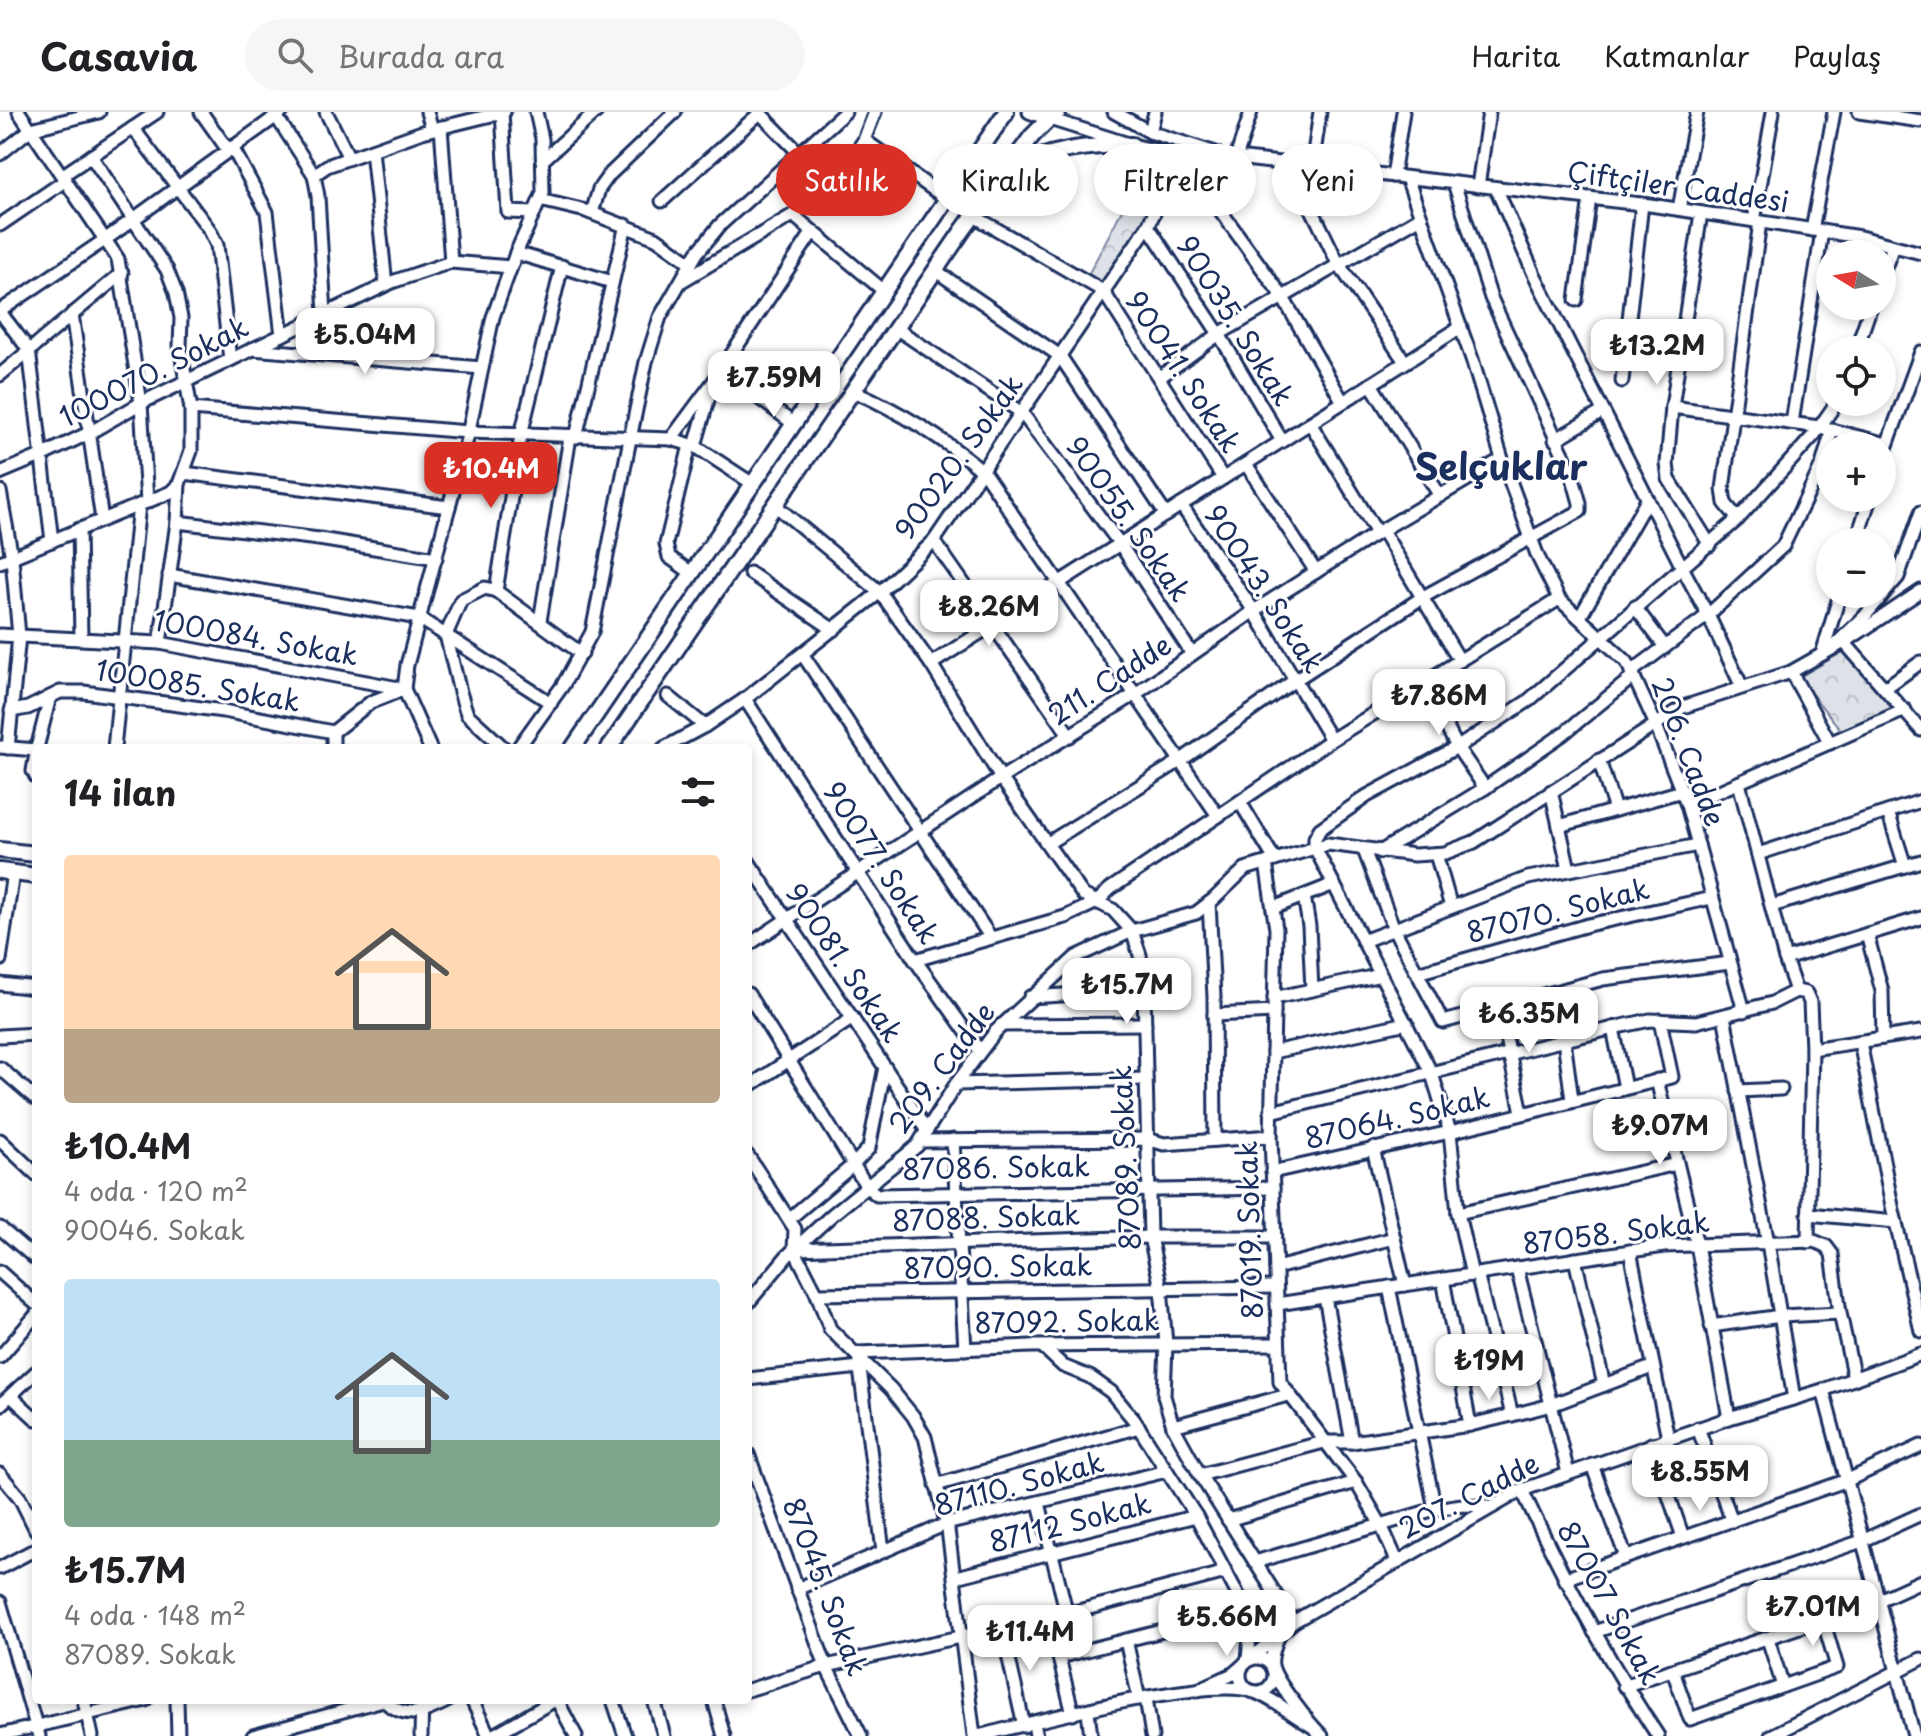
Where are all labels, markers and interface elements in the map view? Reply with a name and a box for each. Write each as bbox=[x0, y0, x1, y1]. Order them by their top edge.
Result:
search box bbox=[245, 19, 805, 91]
text: Casavia bbox=[40, 27, 197, 84]
icon: search bbox=[273, 33, 317, 77]
text: Burada ara bbox=[337, 33, 504, 78]
text: Harita bbox=[1471, 34, 1560, 77]
text: Katmanlar bbox=[1604, 34, 1749, 77]
text: Paylaş bbox=[1793, 34, 1881, 77]
chip: Satılık bbox=[776, 144, 917, 216]
chip: Kiralık bbox=[933, 144, 1078, 216]
chip: Filtreler bbox=[1094, 144, 1256, 216]
chip: Yeni bbox=[1272, 144, 1383, 216]
street label: Çiftçiler Caddesi bbox=[1565, 149, 1792, 222]
street label: 90035. Sokak bbox=[1167, 227, 1306, 414]
north arrow bbox=[1816, 240, 1896, 320]
map controls bbox=[1816, 240, 1896, 608]
street label: 90041. Sokak bbox=[1116, 282, 1253, 461]
street label: 100070. Sokak bbox=[51, 304, 255, 437]
pin: ₺5.04M bbox=[300, 308, 430, 376]
text: ₺5.04M bbox=[314, 314, 416, 353]
pin: ₺13.2M bbox=[1592, 319, 1722, 387]
text: ₺13.2M bbox=[1609, 325, 1705, 364]
button: locate bbox=[1816, 336, 1896, 416]
pin: ₺7.59M bbox=[709, 351, 839, 419]
text: ₺7.59M bbox=[726, 357, 822, 396]
street label: 90020. Sokak bbox=[883, 364, 1033, 548]
street label: 90055. Sokak bbox=[1056, 426, 1202, 610]
button: + bbox=[1816, 432, 1896, 512]
district label: Selçuklar bbox=[1414, 438, 1588, 492]
pin: ₺10.4M bbox=[426, 442, 556, 510]
text: ₺10.4M bbox=[442, 448, 540, 487]
street label: 90043. Sokak bbox=[1195, 496, 1336, 681]
button: − bbox=[1816, 528, 1896, 608]
pin: ₺8.26M bbox=[924, 580, 1054, 648]
text: ₺8.26M bbox=[938, 586, 1040, 625]
street label: 100084. Sokak bbox=[151, 597, 362, 676]
street label: 211. Cadde bbox=[1039, 623, 1179, 735]
street label: 100085. Sokak bbox=[93, 647, 304, 722]
pin: ₺7.86M bbox=[1374, 669, 1504, 737]
street label: 206. Cadde bbox=[1641, 671, 1738, 832]
text: ₺7.86M bbox=[1390, 675, 1488, 714]
text: 14 ilan bbox=[64, 766, 176, 818]
icon: filters bbox=[676, 770, 720, 814]
street label: 90077. Sokak bbox=[814, 772, 951, 952]
street label: 87070. Sokak bbox=[1462, 866, 1654, 953]
street label: 90081. Sokak bbox=[776, 874, 915, 1051]
icon: home bbox=[320, 907, 464, 1051]
pin: ₺15.7M bbox=[1062, 958, 1192, 1026]
text: ₺15.7M bbox=[1080, 964, 1174, 1003]
pin: ₺6.35M bbox=[1464, 987, 1594, 1055]
street label: 209. Cadde bbox=[877, 992, 1005, 1142]
text: ₺6.35M bbox=[1478, 993, 1580, 1032]
street label: 87089. Sokak bbox=[1098, 1065, 1151, 1252]
street label: 87064. Sokak bbox=[1300, 1074, 1494, 1159]
pin: ₺9.07M bbox=[1595, 1099, 1725, 1167]
text: ₺9.07M bbox=[1611, 1105, 1709, 1144]
text: ₺10.4M bbox=[64, 1119, 191, 1171]
street label: 87019. Sokak bbox=[1224, 1140, 1273, 1320]
street label: 87086. Sokak bbox=[902, 1143, 1090, 1190]
text: 4 oda · 120 m² bbox=[64, 1171, 248, 1210]
street label: 87088. Sokak bbox=[891, 1192, 1081, 1241]
street label: 87058. Sokak bbox=[1520, 1199, 1712, 1264]
text: 90046. Sokak bbox=[64, 1210, 245, 1249]
street label: 87090. Sokak bbox=[903, 1242, 1093, 1289]
street label: 87092. Sokak bbox=[974, 1297, 1160, 1344]
icon: home bbox=[320, 1331, 464, 1475]
pin: ₺19M bbox=[1442, 1334, 1536, 1402]
text: ₺19M bbox=[1453, 1340, 1525, 1379]
street label: 87110. Sokak bbox=[929, 1439, 1108, 1526]
street label: 207. Cadde bbox=[1391, 1441, 1546, 1548]
pin: ₺8.55M bbox=[1635, 1445, 1765, 1513]
text: ₺8.55M bbox=[1650, 1451, 1750, 1490]
street label: 87112 Sokak bbox=[984, 1481, 1155, 1562]
street label: 87045. Sokak bbox=[773, 1491, 880, 1682]
street label: 87007 Sokak bbox=[1548, 1513, 1673, 1692]
text: ₺15.7M bbox=[64, 1543, 186, 1595]
pin: ₺7.01M bbox=[1748, 1580, 1878, 1648]
text: ₺7.01M bbox=[1765, 1586, 1861, 1625]
pin: ₺5.66M bbox=[1162, 1590, 1292, 1658]
text: 4 oda · 148 m² bbox=[64, 1595, 246, 1634]
text: ₺5.66M bbox=[1176, 1596, 1278, 1635]
pin: ₺11.4M bbox=[965, 1605, 1095, 1673]
text: ₺11.4M bbox=[985, 1611, 1075, 1650]
text: 87089. Sokak bbox=[64, 1634, 236, 1673]

